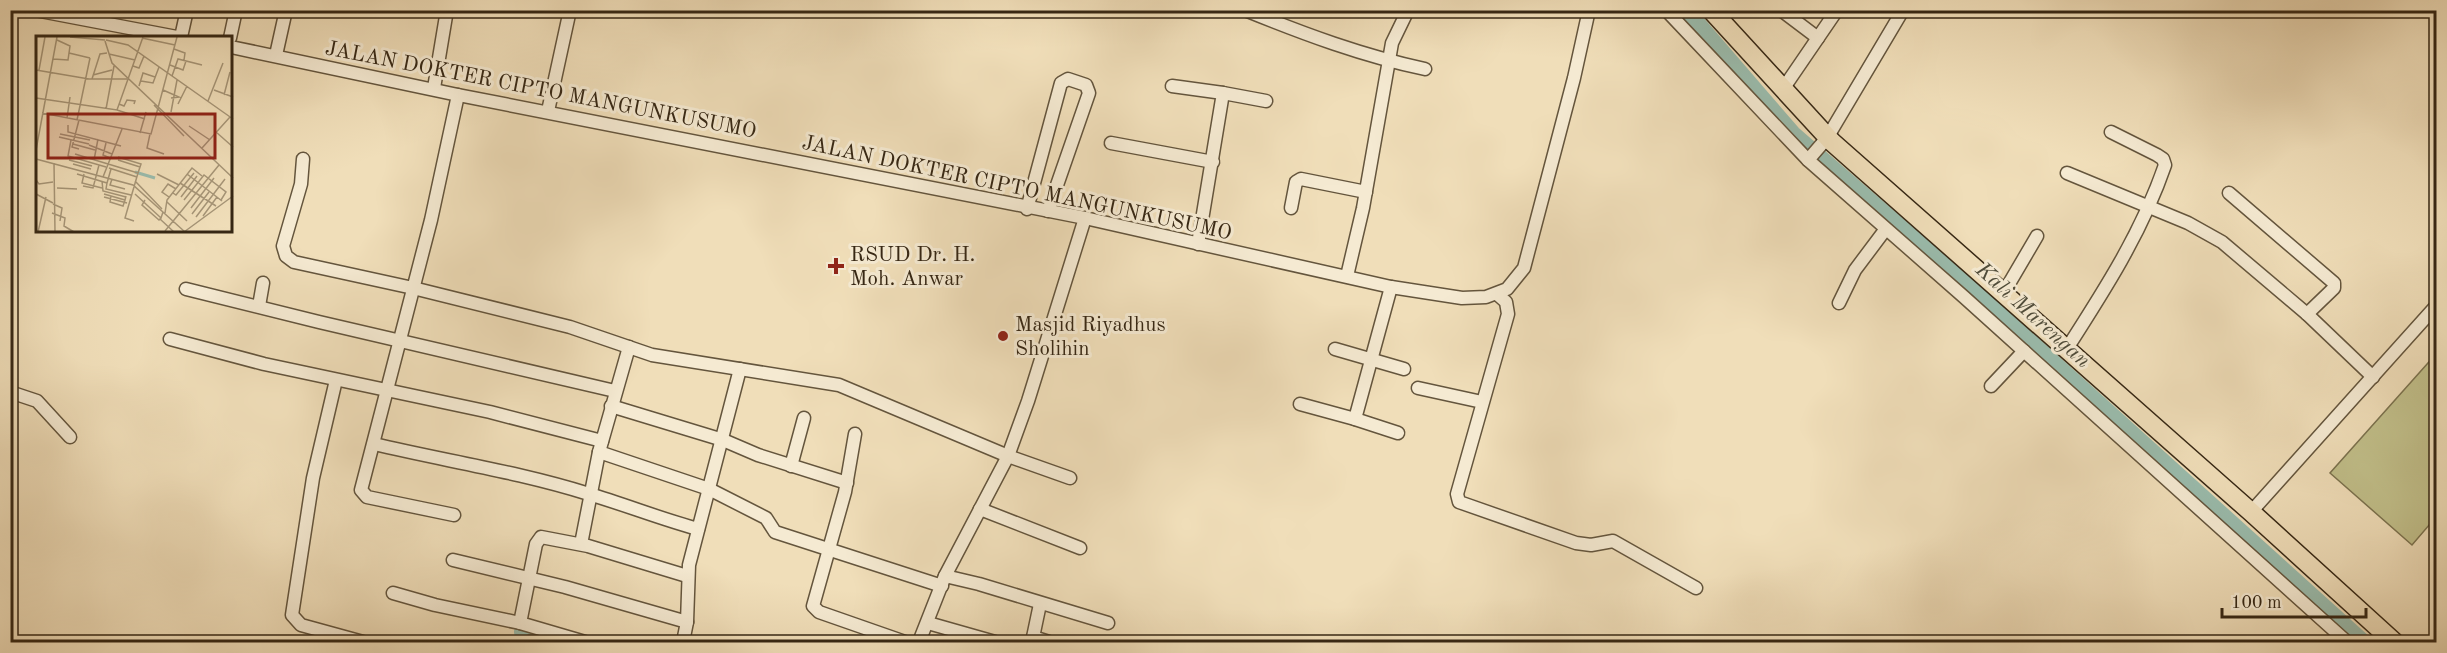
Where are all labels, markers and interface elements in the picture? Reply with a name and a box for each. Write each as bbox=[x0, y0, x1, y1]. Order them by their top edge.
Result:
inset map bbox=[36, 36, 232, 232]
street label: JALAN DOKTER CIPTO MANGUNKUSUMO bbox=[323, 38, 758, 143]
street label: JALAN DOKTER CIPTO MANGUNKUSUMO bbox=[800, 133, 1233, 244]
place label: RSUD Dr. H. Moh. Anwar bbox=[850, 245, 975, 290]
marker: RSUD Dr. H. Moh. Anwar bbox=[827, 257, 845, 275]
water label: Kali Marengan bbox=[1970, 258, 2094, 373]
place label: Masjid Riyadhus Sholihin bbox=[1015, 315, 1166, 360]
marker: Masjid Riyadhus Sholihin bbox=[996, 329, 1010, 343]
scale bar bbox=[2222, 581, 2366, 619]
text: 100 m bbox=[2231, 594, 2282, 612]

